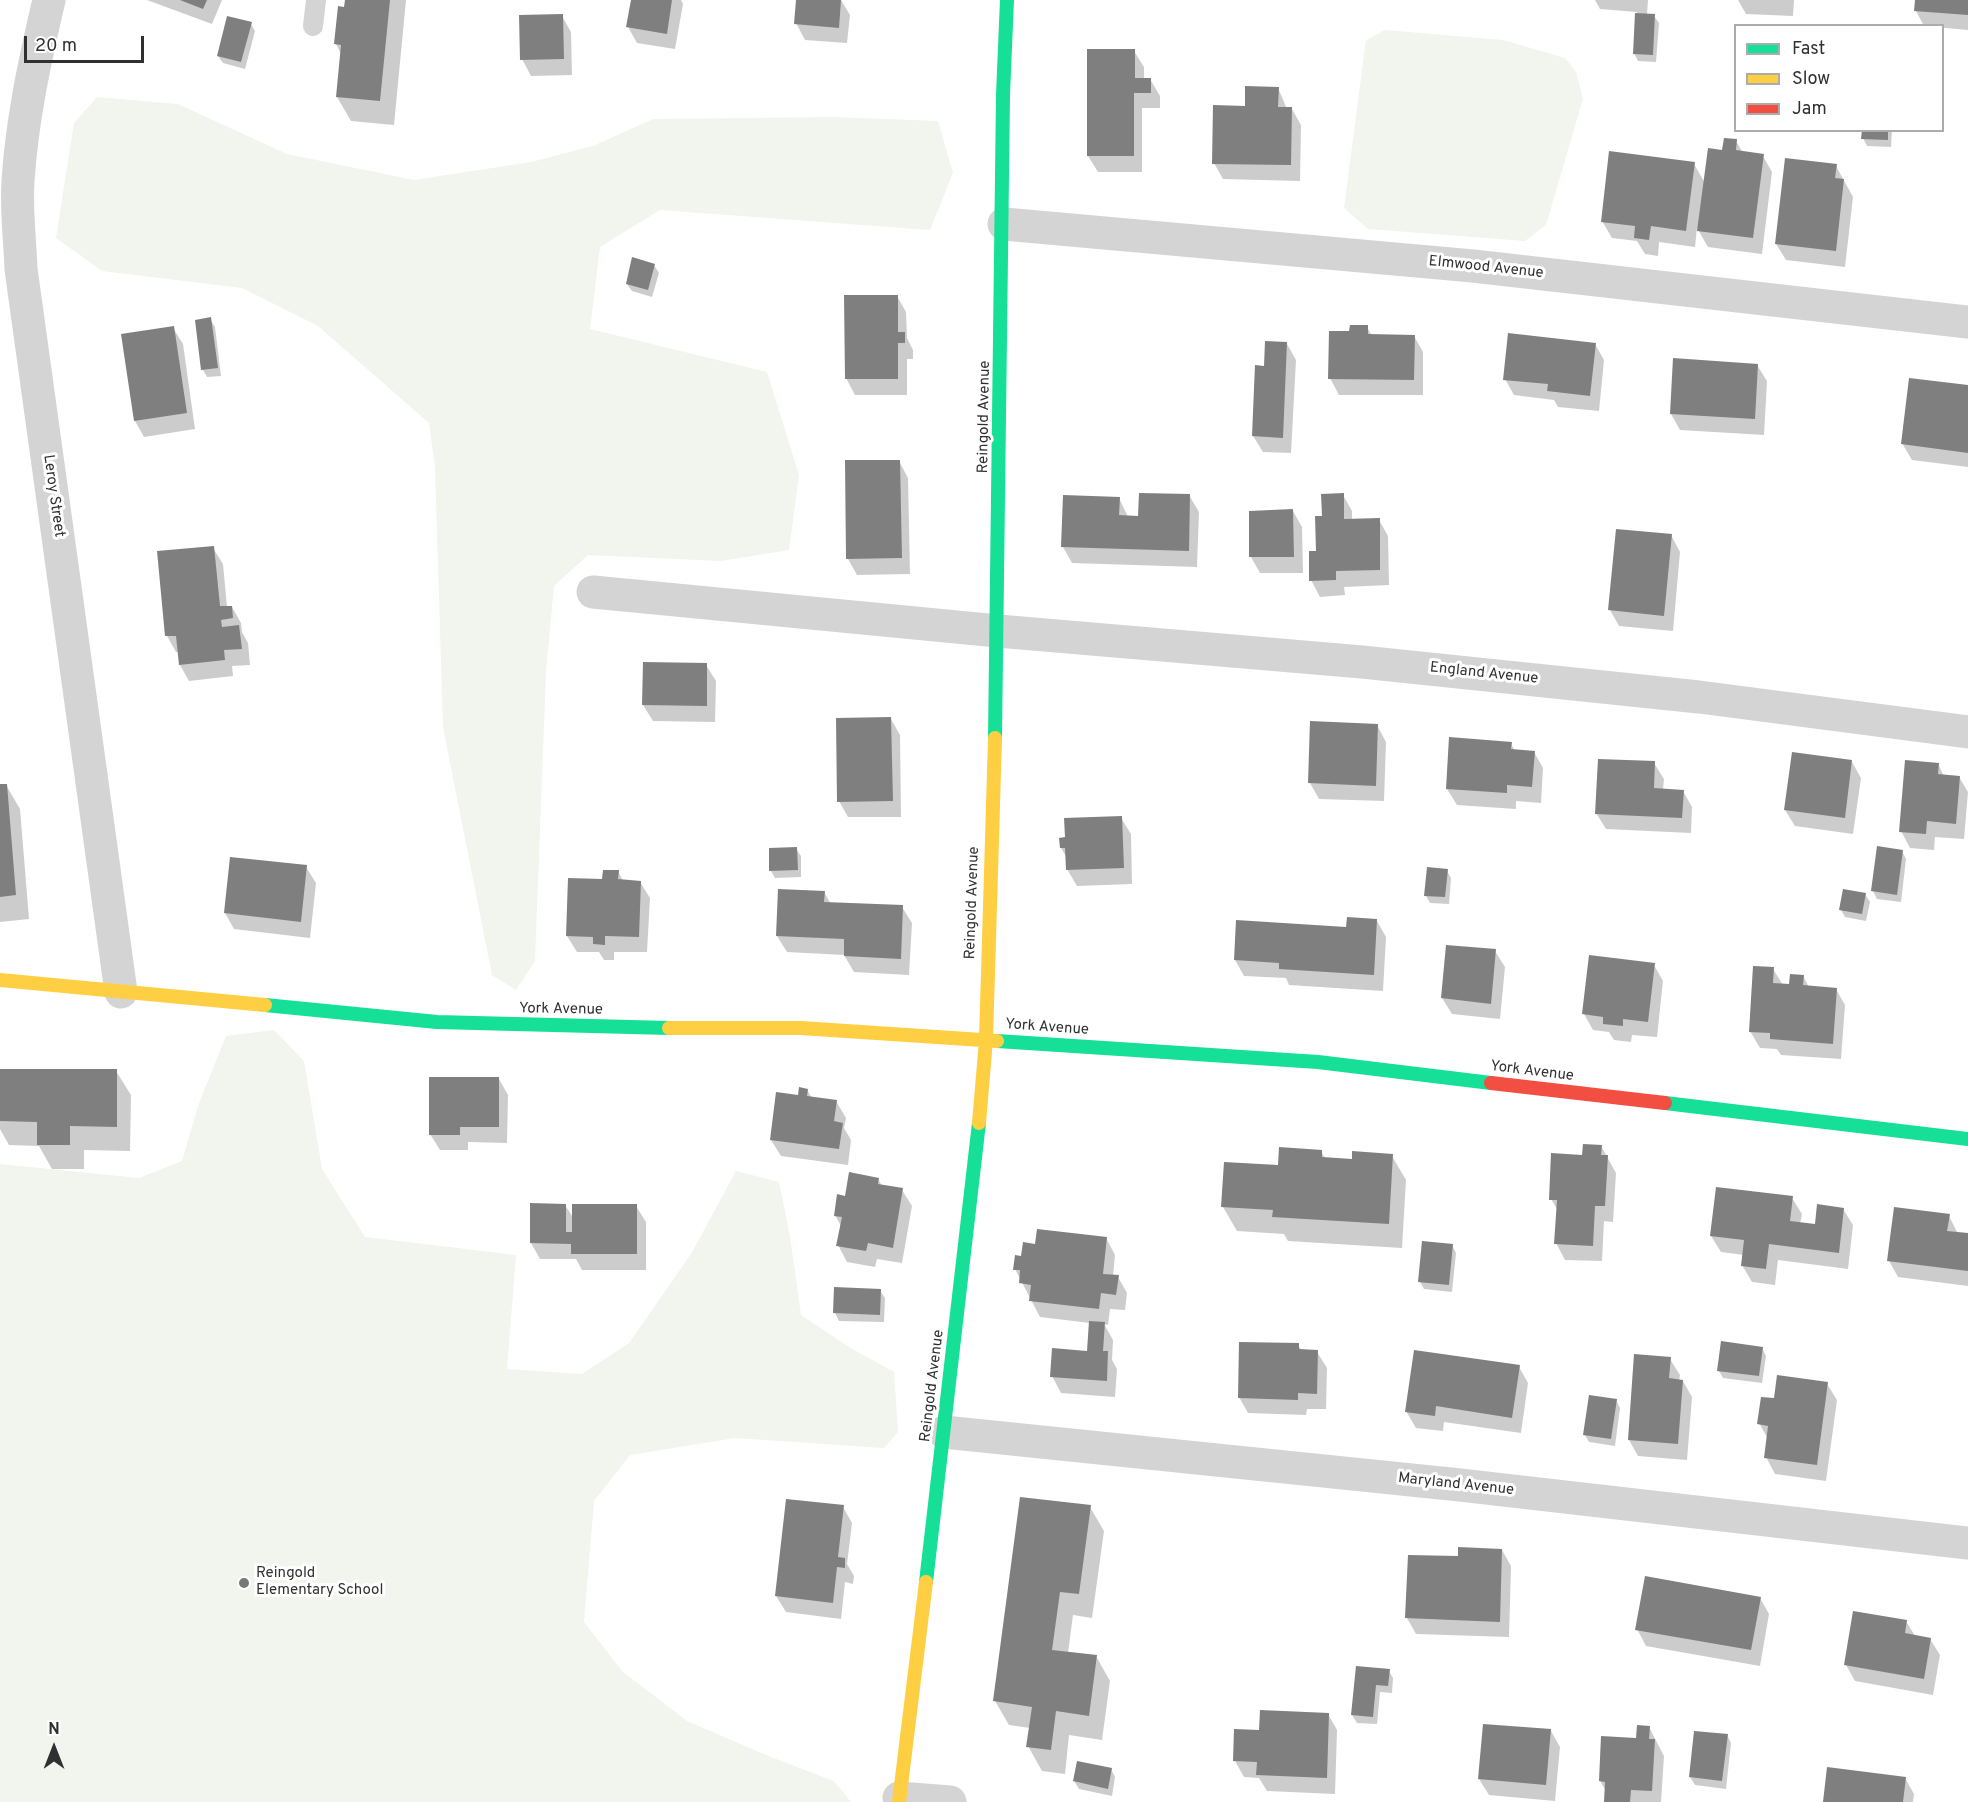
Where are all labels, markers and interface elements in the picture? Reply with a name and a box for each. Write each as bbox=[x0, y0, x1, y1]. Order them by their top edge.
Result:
scale bar bbox=[27, 24, 147, 62]
legend bbox=[1734, 24, 1944, 132]
text: 20 m bbox=[35, 35, 77, 58]
text: Fast bbox=[1792, 38, 1825, 61]
text: Slow bbox=[1792, 68, 1830, 91]
text: Jam bbox=[1792, 98, 1827, 121]
street label: Elmwood Avenue bbox=[1428, 253, 1544, 283]
street label: Reingold Avenue bbox=[975, 360, 995, 474]
street label: Leroy Street bbox=[38, 454, 68, 538]
street label: England Avenue bbox=[1429, 659, 1539, 689]
street label: Reingold Avenue bbox=[962, 846, 984, 960]
street label: York Avenue bbox=[519, 1000, 603, 1020]
street label: York Avenue bbox=[1005, 1016, 1089, 1040]
street label: York Avenue bbox=[1489, 1058, 1575, 1086]
street label: Reingold Avenue bbox=[917, 1329, 949, 1443]
street label: Maryland Avenue bbox=[1397, 1470, 1515, 1500]
place label: Reingold Elementary School bbox=[256, 1565, 383, 1600]
marker: Reingold Elementary School bbox=[237, 1576, 251, 1590]
north arrow bbox=[24, 1718, 84, 1778]
text: N bbox=[48, 1720, 60, 1740]

